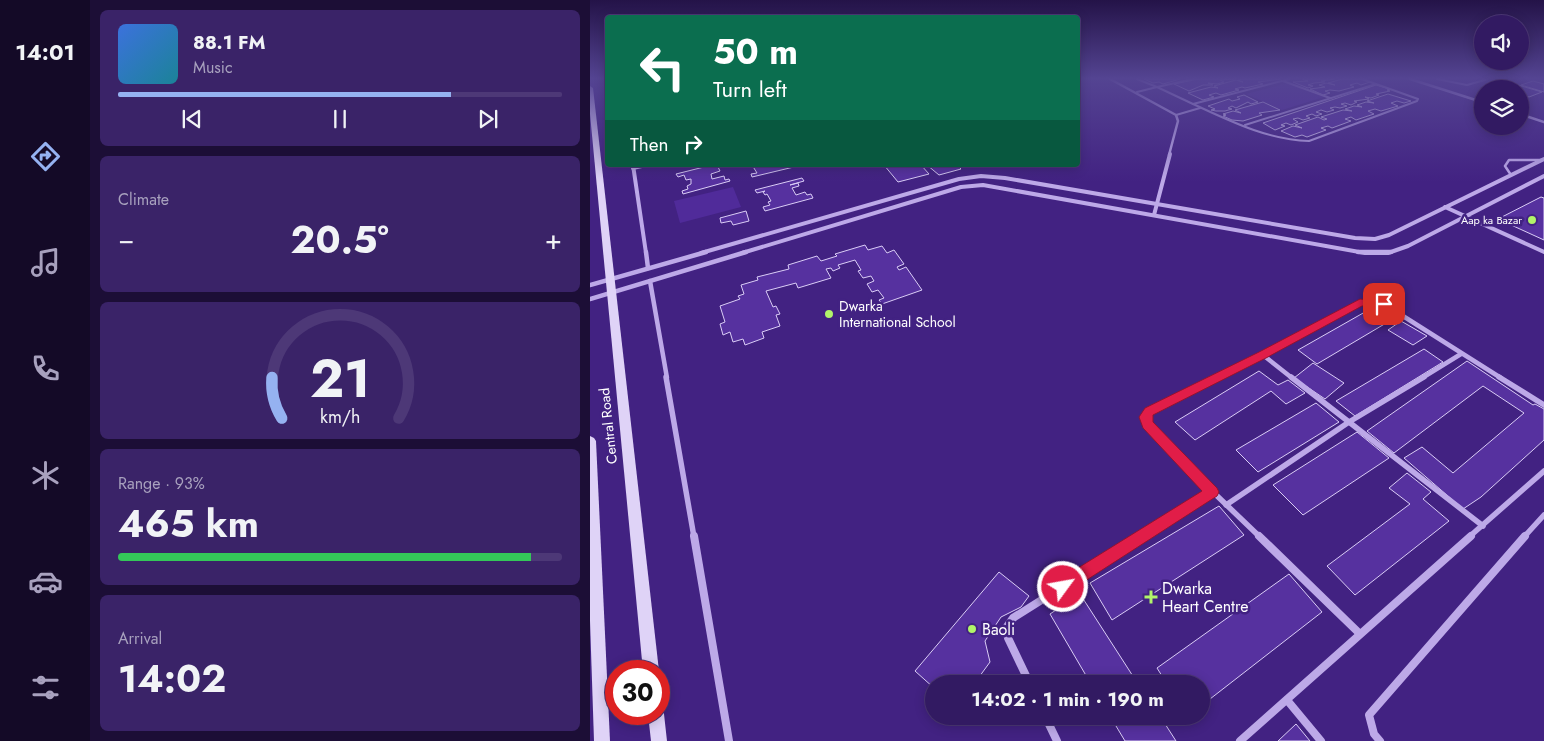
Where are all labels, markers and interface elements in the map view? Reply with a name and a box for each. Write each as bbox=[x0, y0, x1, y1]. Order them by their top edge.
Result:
map controls bbox=[1474, 15, 1529, 135]
button: sound bbox=[1474, 15, 1529, 70]
text: 50 m bbox=[713, 27, 798, 77]
text: 88.1 FM bbox=[193, 29, 265, 56]
icon: left bbox=[630, 35, 695, 100]
text: 14:01 bbox=[15, 36, 75, 68]
text: Music bbox=[193, 56, 233, 79]
text: Turn left bbox=[713, 73, 787, 105]
button: layers bbox=[1474, 80, 1529, 135]
icon: previous bbox=[178, 105, 206, 133]
icon: pause bbox=[326, 105, 354, 133]
icon: next bbox=[474, 105, 502, 133]
icon: right bbox=[679, 130, 707, 158]
text: Then bbox=[630, 131, 669, 158]
icon: directions bbox=[28, 139, 63, 174]
text: Climate bbox=[118, 188, 169, 211]
text: 20.5° bbox=[291, 212, 389, 267]
place label: Aap ka Bazar bbox=[1461, 212, 1522, 228]
marker: Aap ka Bazar bbox=[1526, 214, 1538, 226]
text: − bbox=[118, 219, 135, 260]
text: + bbox=[545, 219, 562, 260]
icon: music bbox=[28, 245, 63, 280]
pin bbox=[1363, 283, 1405, 325]
icon: arrive bbox=[1370, 290, 1398, 318]
place label: Dwarka International School bbox=[839, 296, 956, 332]
marker: Dwarka International School bbox=[823, 308, 835, 320]
text: 21 bbox=[310, 341, 370, 417]
icon: phone bbox=[28, 351, 63, 386]
street label: Central Road bbox=[594, 387, 622, 465]
text: km/h bbox=[320, 404, 360, 430]
icon: climate bbox=[28, 458, 63, 493]
text: Range · 93% bbox=[118, 472, 205, 495]
text: 465 km bbox=[118, 496, 259, 551]
position arrow bbox=[1036, 560, 1088, 612]
icon: car bbox=[28, 564, 63, 599]
place label: Dwarka Heart Centre bbox=[1162, 577, 1248, 618]
marker: Dwarka Heart Centre bbox=[1144, 590, 1158, 604]
place label: Baoli bbox=[982, 618, 1015, 641]
marker: Baoli bbox=[966, 623, 978, 635]
text: Arrival bbox=[118, 627, 162, 650]
text: 14:02 bbox=[118, 651, 226, 706]
speed limit sign: 30 bbox=[605, 660, 670, 725]
icon: filters bbox=[28, 670, 63, 705]
text: 14:02 · 1 min · 190 m bbox=[971, 686, 1164, 713]

